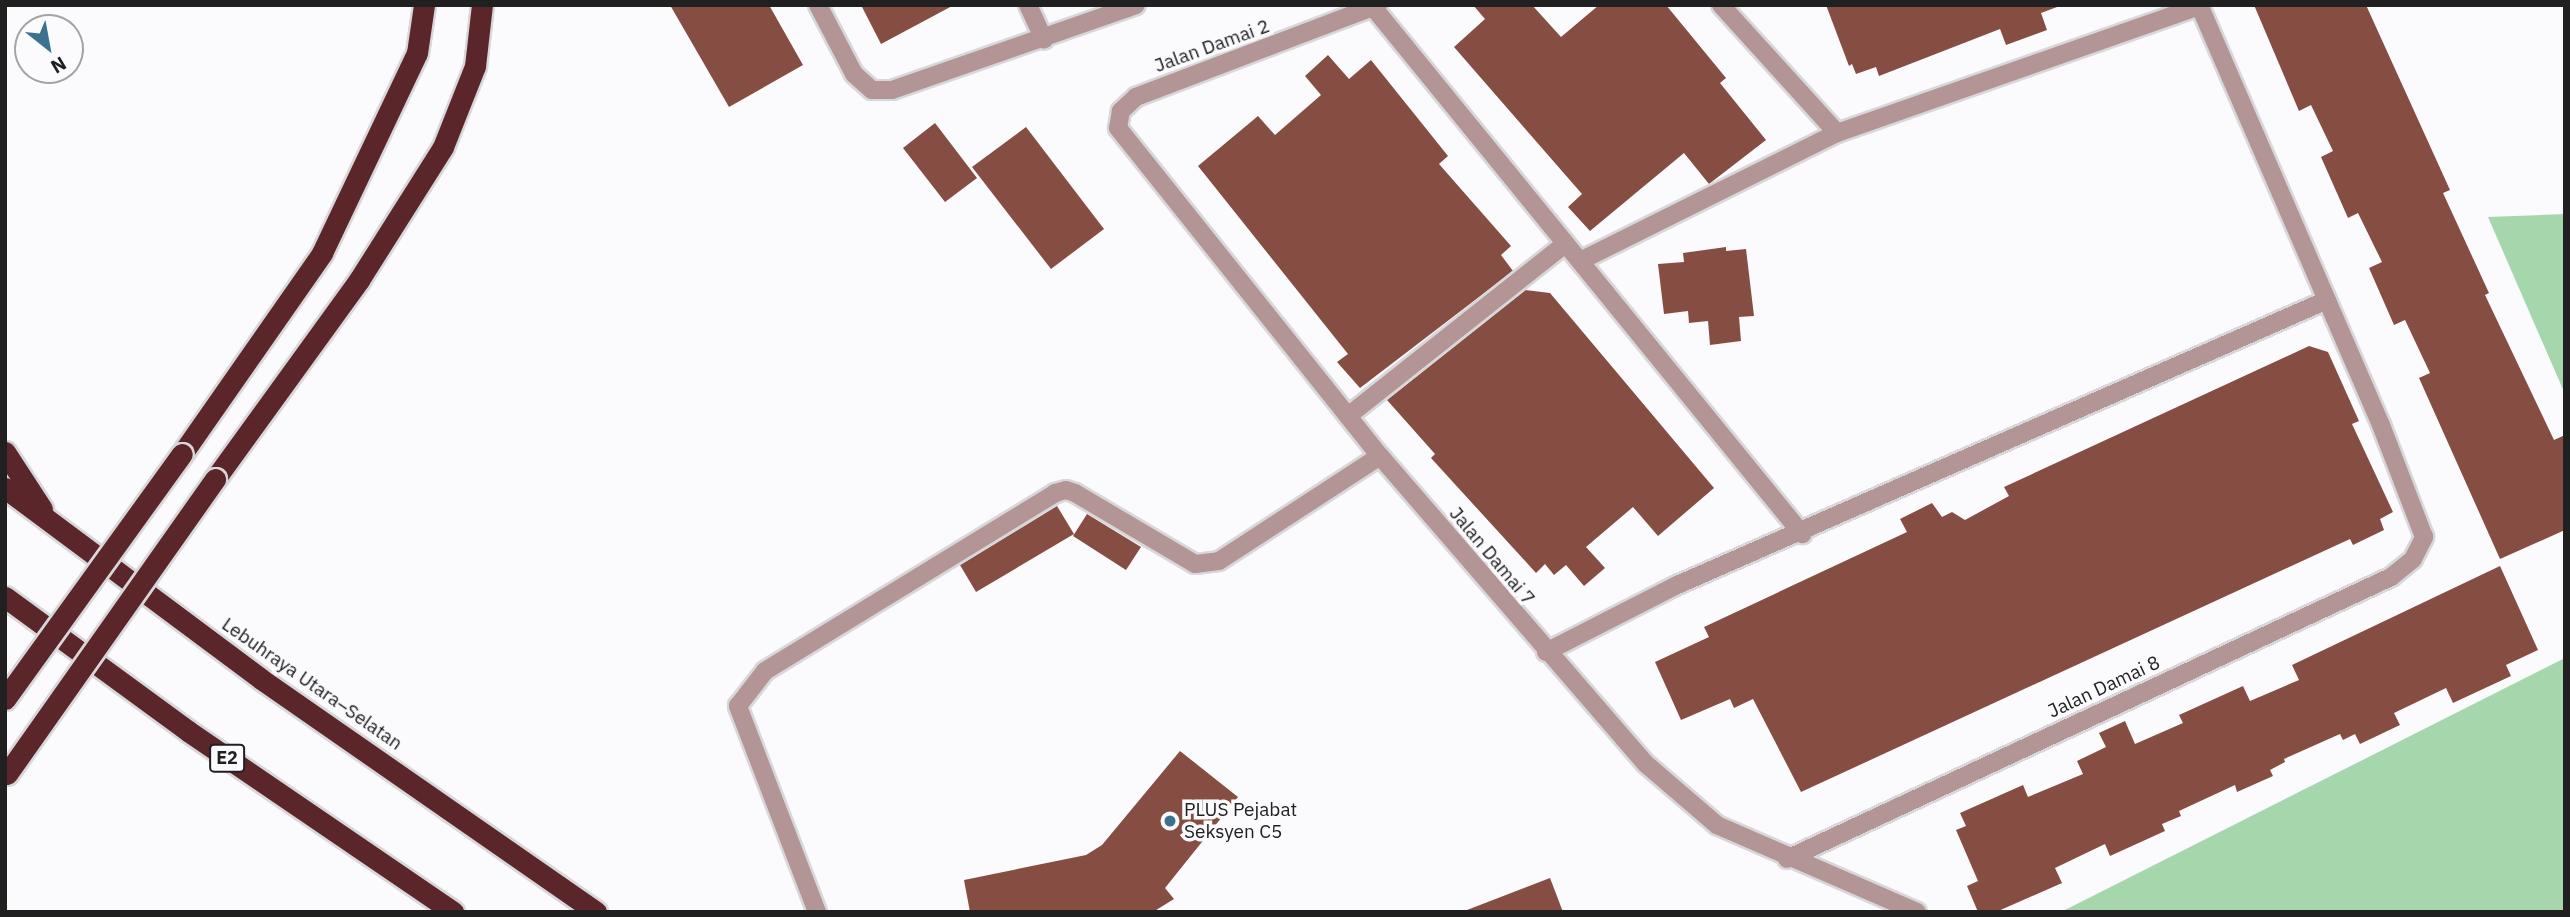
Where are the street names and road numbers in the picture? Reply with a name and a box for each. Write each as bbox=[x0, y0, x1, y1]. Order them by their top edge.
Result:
street label: Jalan Damai 2 bbox=[1151, 15, 1273, 77]
street label: Jalan Damai 7 bbox=[1444, 502, 1540, 610]
street label: Lebuhraya Utara–Selatan bbox=[217, 613, 407, 755]
street label: Jalan Damai 8 bbox=[2044, 651, 2164, 723]
road number: E2 bbox=[208, 744, 246, 772]

